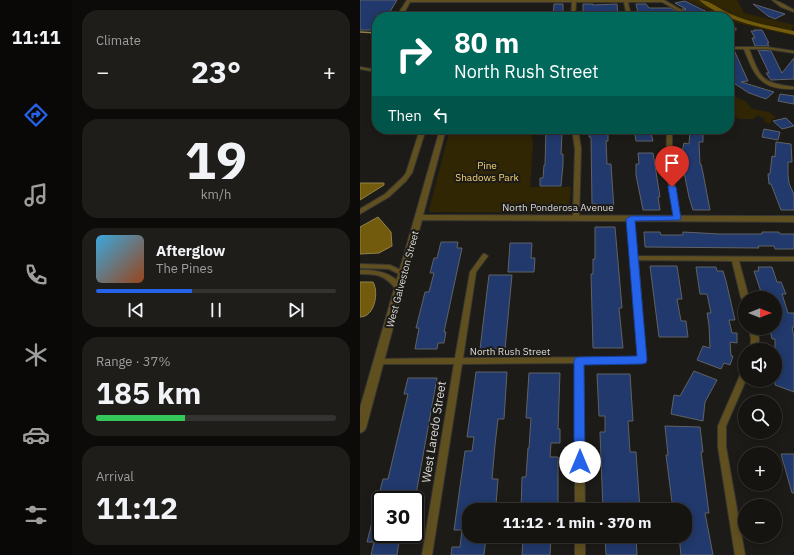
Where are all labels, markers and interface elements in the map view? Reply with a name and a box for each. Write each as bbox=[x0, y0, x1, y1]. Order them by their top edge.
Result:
text: 80 m bbox=[454, 24, 519, 61]
text: 11:11 bbox=[11, 26, 61, 49]
icon: right bbox=[388, 28, 440, 80]
text: Climate bbox=[96, 32, 141, 49]
text: 23° bbox=[191, 52, 241, 91]
text: − bbox=[96, 57, 109, 86]
text: + bbox=[323, 57, 336, 86]
text: North Rush Street bbox=[454, 60, 599, 83]
icon: directions bbox=[22, 101, 50, 129]
icon: left bbox=[430, 104, 452, 126]
text: Then bbox=[388, 106, 422, 125]
text: 19 bbox=[185, 126, 247, 193]
pin bbox=[655, 146, 689, 187]
icon: arrive bbox=[661, 152, 683, 174]
park label: Pine Shadows Park bbox=[455, 159, 519, 184]
icon: music bbox=[22, 181, 50, 209]
text: km/h bbox=[201, 186, 231, 203]
street label: North Ponderosa Avenue bbox=[502, 201, 614, 214]
street label: West Galveston Street bbox=[383, 229, 422, 329]
text: Afterglow bbox=[156, 241, 225, 260]
text: The Pines bbox=[156, 260, 213, 277]
icon: phone bbox=[22, 261, 50, 289]
north arrow bbox=[738, 291, 782, 335]
map controls bbox=[738, 291, 782, 543]
icon: previous bbox=[125, 299, 147, 321]
icon: pause bbox=[205, 299, 227, 321]
icon: next bbox=[285, 299, 307, 321]
icon: climate bbox=[22, 341, 50, 369]
button: sound bbox=[738, 343, 782, 387]
street label: North Rush Street bbox=[470, 345, 551, 358]
text: Range · 37% bbox=[96, 353, 170, 370]
text: 185 km bbox=[96, 373, 201, 412]
street label: West Laredo Street bbox=[418, 380, 449, 484]
button: search bbox=[738, 395, 782, 439]
icon: car bbox=[22, 421, 50, 449]
position arrow bbox=[559, 441, 601, 483]
button: + bbox=[738, 447, 782, 491]
text: Arrival bbox=[96, 468, 134, 485]
text: 11:12 bbox=[96, 488, 178, 527]
speed limit sign: 30 bbox=[372, 491, 424, 543]
button: − bbox=[738, 499, 782, 543]
icon: filters bbox=[22, 501, 50, 529]
text: 11:12 · 1 min · 370 m bbox=[503, 513, 651, 532]

